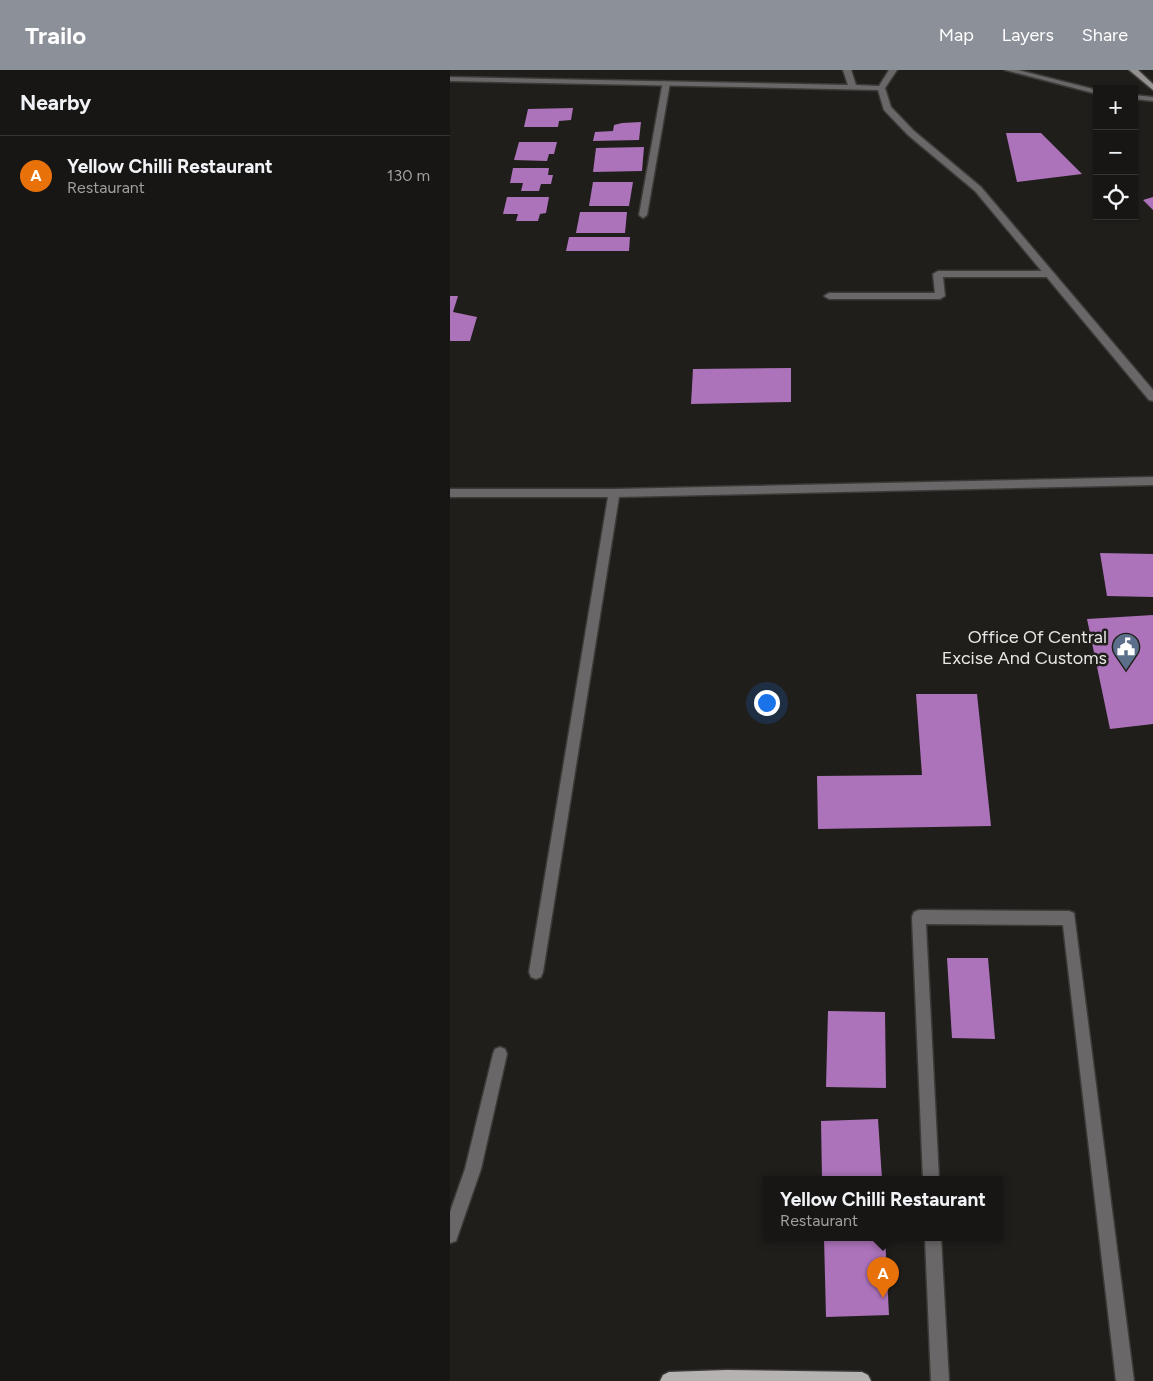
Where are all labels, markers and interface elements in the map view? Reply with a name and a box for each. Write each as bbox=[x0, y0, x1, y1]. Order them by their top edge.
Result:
text: Trailo bbox=[25, 21, 86, 50]
text: Map bbox=[939, 24, 974, 46]
text: Layers bbox=[1002, 24, 1054, 46]
text: Share bbox=[1082, 24, 1128, 46]
map controls bbox=[1093, 85, 1138, 220]
button: + bbox=[1093, 85, 1138, 130]
text: Nearby bbox=[20, 90, 91, 115]
button: − bbox=[1093, 130, 1138, 175]
text: Yellow Chilli Restaurant bbox=[67, 155, 273, 178]
text: A bbox=[30, 166, 42, 185]
text: 130 m bbox=[387, 166, 430, 185]
button: locate bbox=[1093, 175, 1138, 220]
text: Restaurant bbox=[67, 178, 145, 197]
place label: Office Of Central Excise And Customs bbox=[942, 626, 1107, 669]
public building icon: Office Of Central Excise And Customs bbox=[1111, 632, 1141, 671]
your location bbox=[754, 690, 780, 716]
popup bbox=[763, 1176, 1003, 1241]
text: Yellow Chilli Restaurant bbox=[780, 1188, 986, 1211]
text: Restaurant bbox=[780, 1211, 858, 1230]
pin: A bbox=[867, 1257, 899, 1298]

